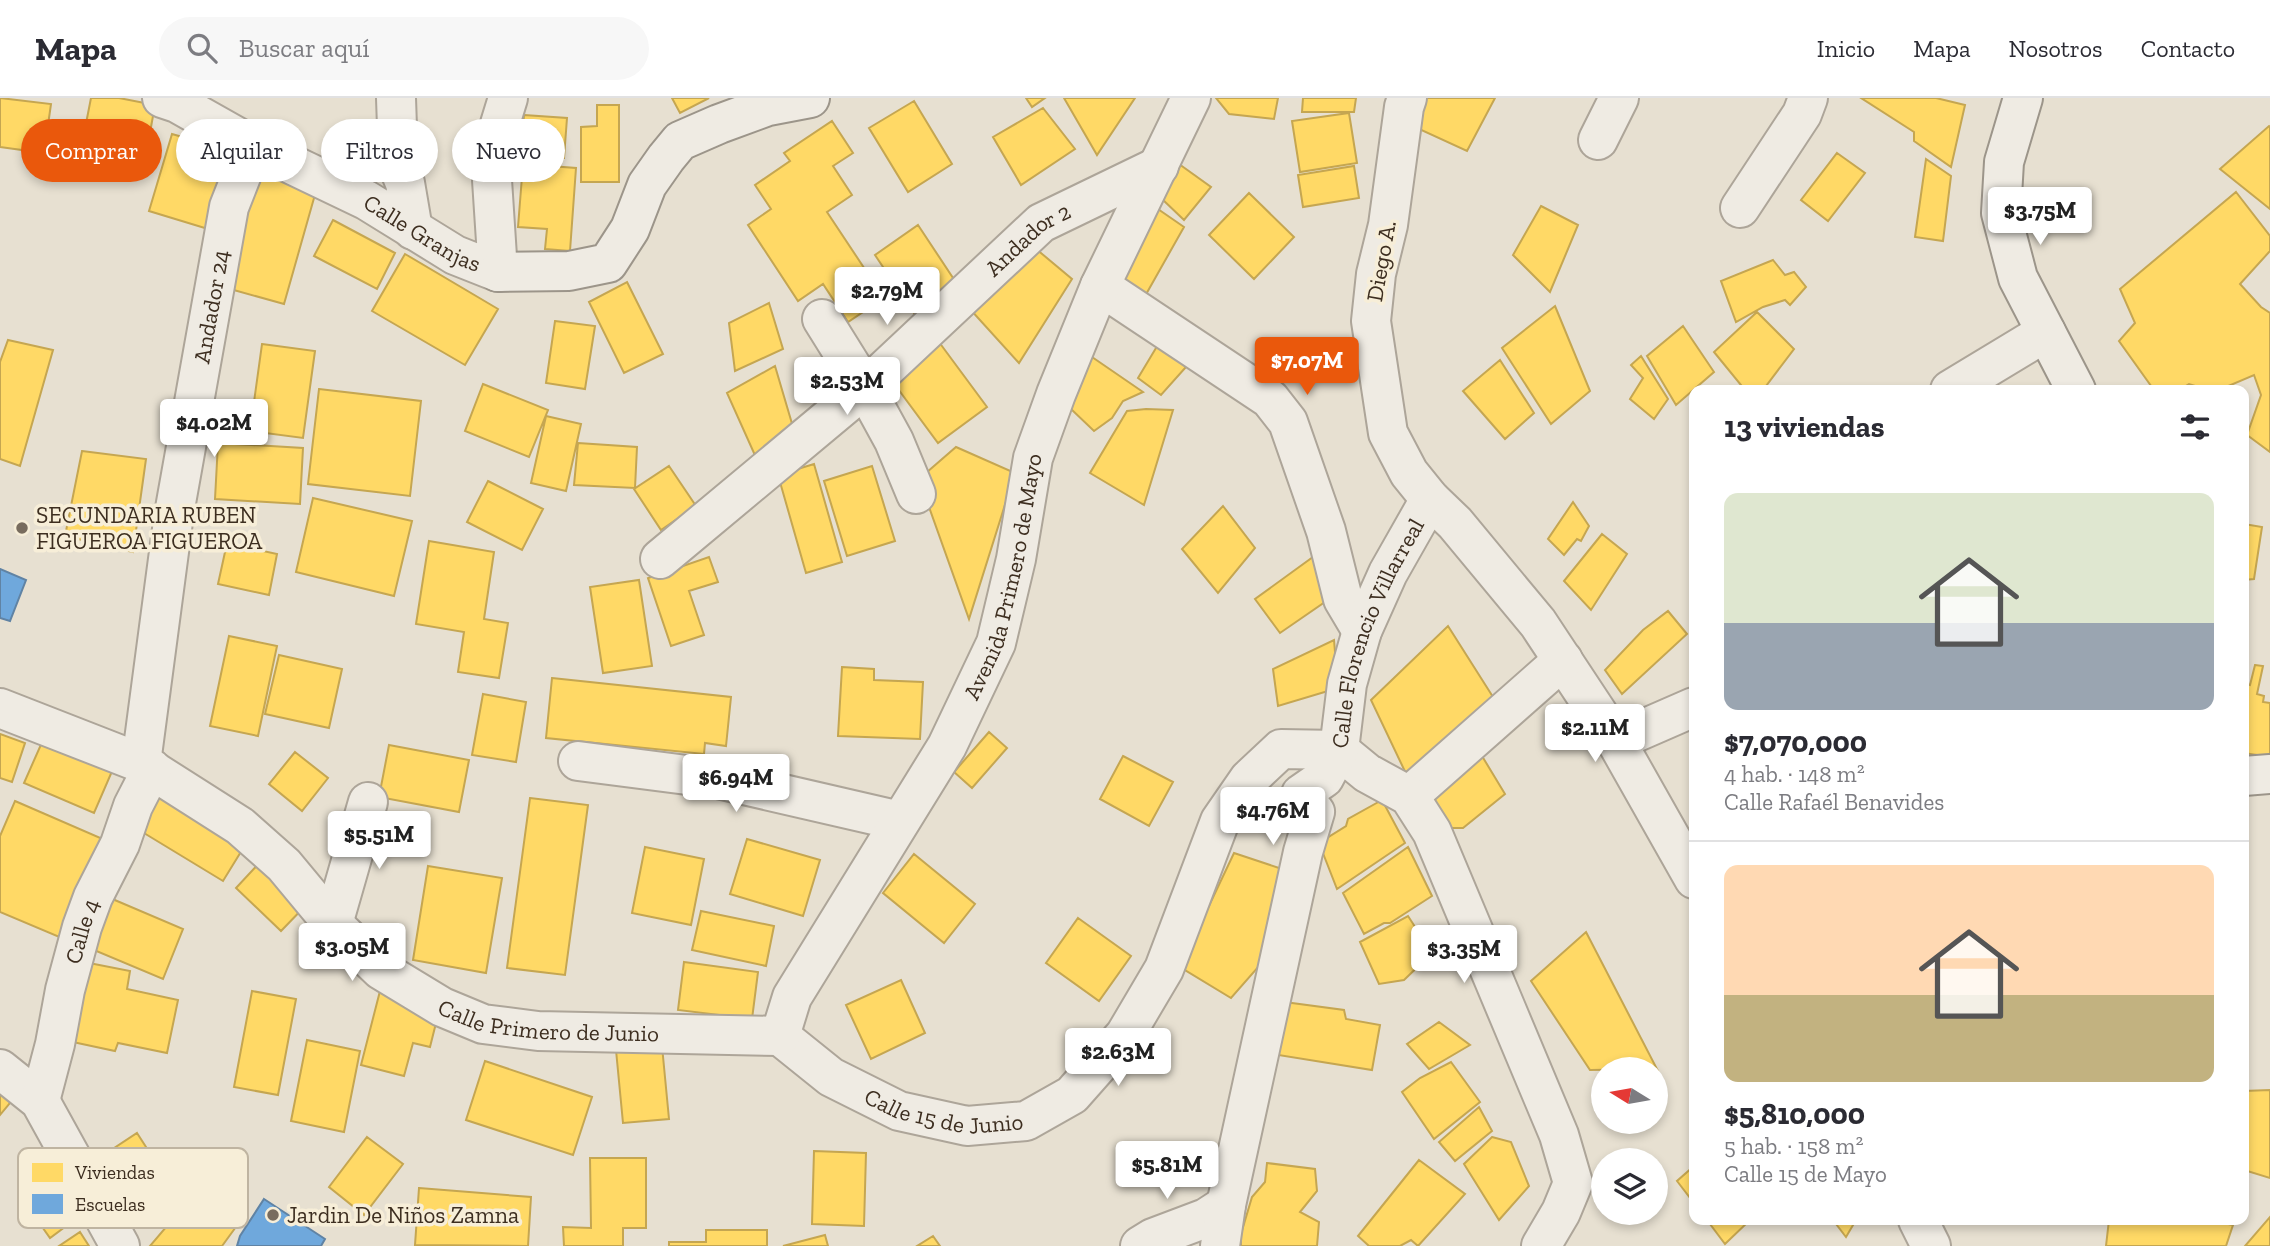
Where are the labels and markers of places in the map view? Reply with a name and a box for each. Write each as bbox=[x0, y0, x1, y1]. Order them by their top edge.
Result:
pin: $3.75M bbox=[1983, 188, 2097, 247]
pin: $2.79M bbox=[830, 268, 944, 327]
pin: $7.07M bbox=[1250, 338, 1364, 397]
pin: $2.53M bbox=[790, 358, 904, 417]
pin: $4.02M bbox=[157, 400, 271, 459]
place label: SECUNDARIA RUBEN FIGUEROA FIGUEROA bbox=[36, 501, 263, 555]
marker: SECUNDARIA RUBEN FIGUEROA FIGUEROA bbox=[14, 520, 30, 536]
pin: $2.11M bbox=[1538, 704, 1652, 764]
pin: $6.94M bbox=[679, 754, 793, 814]
pin: $4.76M bbox=[1216, 788, 1330, 847]
pin: $5.51M bbox=[322, 812, 436, 871]
pin: $3.05M bbox=[295, 924, 409, 983]
pin: $3.35M bbox=[1407, 926, 1521, 985]
pin: $2.63M bbox=[1061, 1028, 1175, 1088]
pin: $5.81M bbox=[1110, 1142, 1224, 1201]
place label: Jardin De Niños Zamna bbox=[287, 1201, 519, 1229]
marker: Jardin De Niños Zamna bbox=[265, 1207, 281, 1223]

